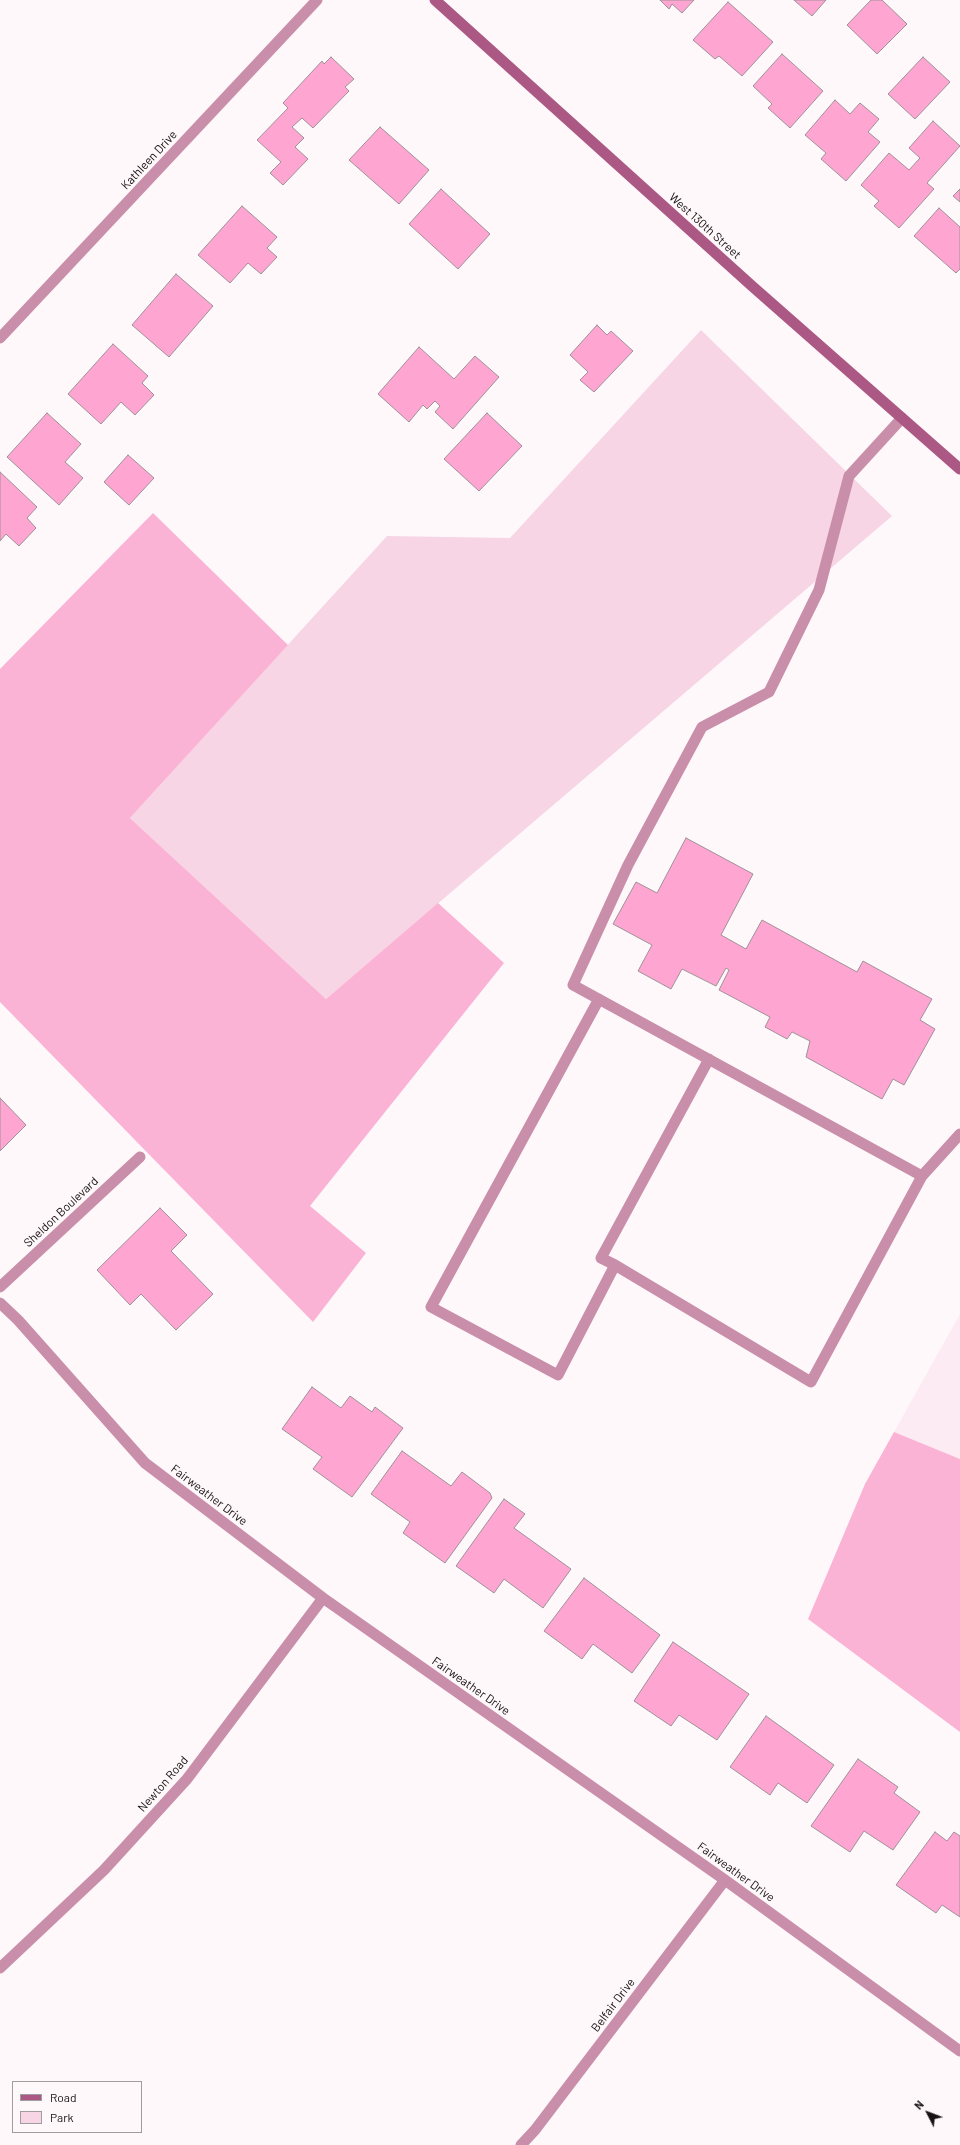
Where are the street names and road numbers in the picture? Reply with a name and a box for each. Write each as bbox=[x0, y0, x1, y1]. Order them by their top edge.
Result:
street label: Kathleen Drive bbox=[118, 128, 180, 192]
street label: West 130th Street bbox=[666, 190, 744, 262]
street label: Sheldon Boulevard bbox=[21, 1174, 101, 1250]
street label: Fairweather Drive bbox=[168, 1462, 250, 1528]
street label: Fairweather Drive bbox=[429, 1654, 513, 1718]
street label: Newton Road bbox=[135, 1753, 191, 1815]
street label: Fairweather Drive bbox=[695, 1839, 777, 1905]
street label: Belfair Drive bbox=[588, 1975, 638, 2035]

